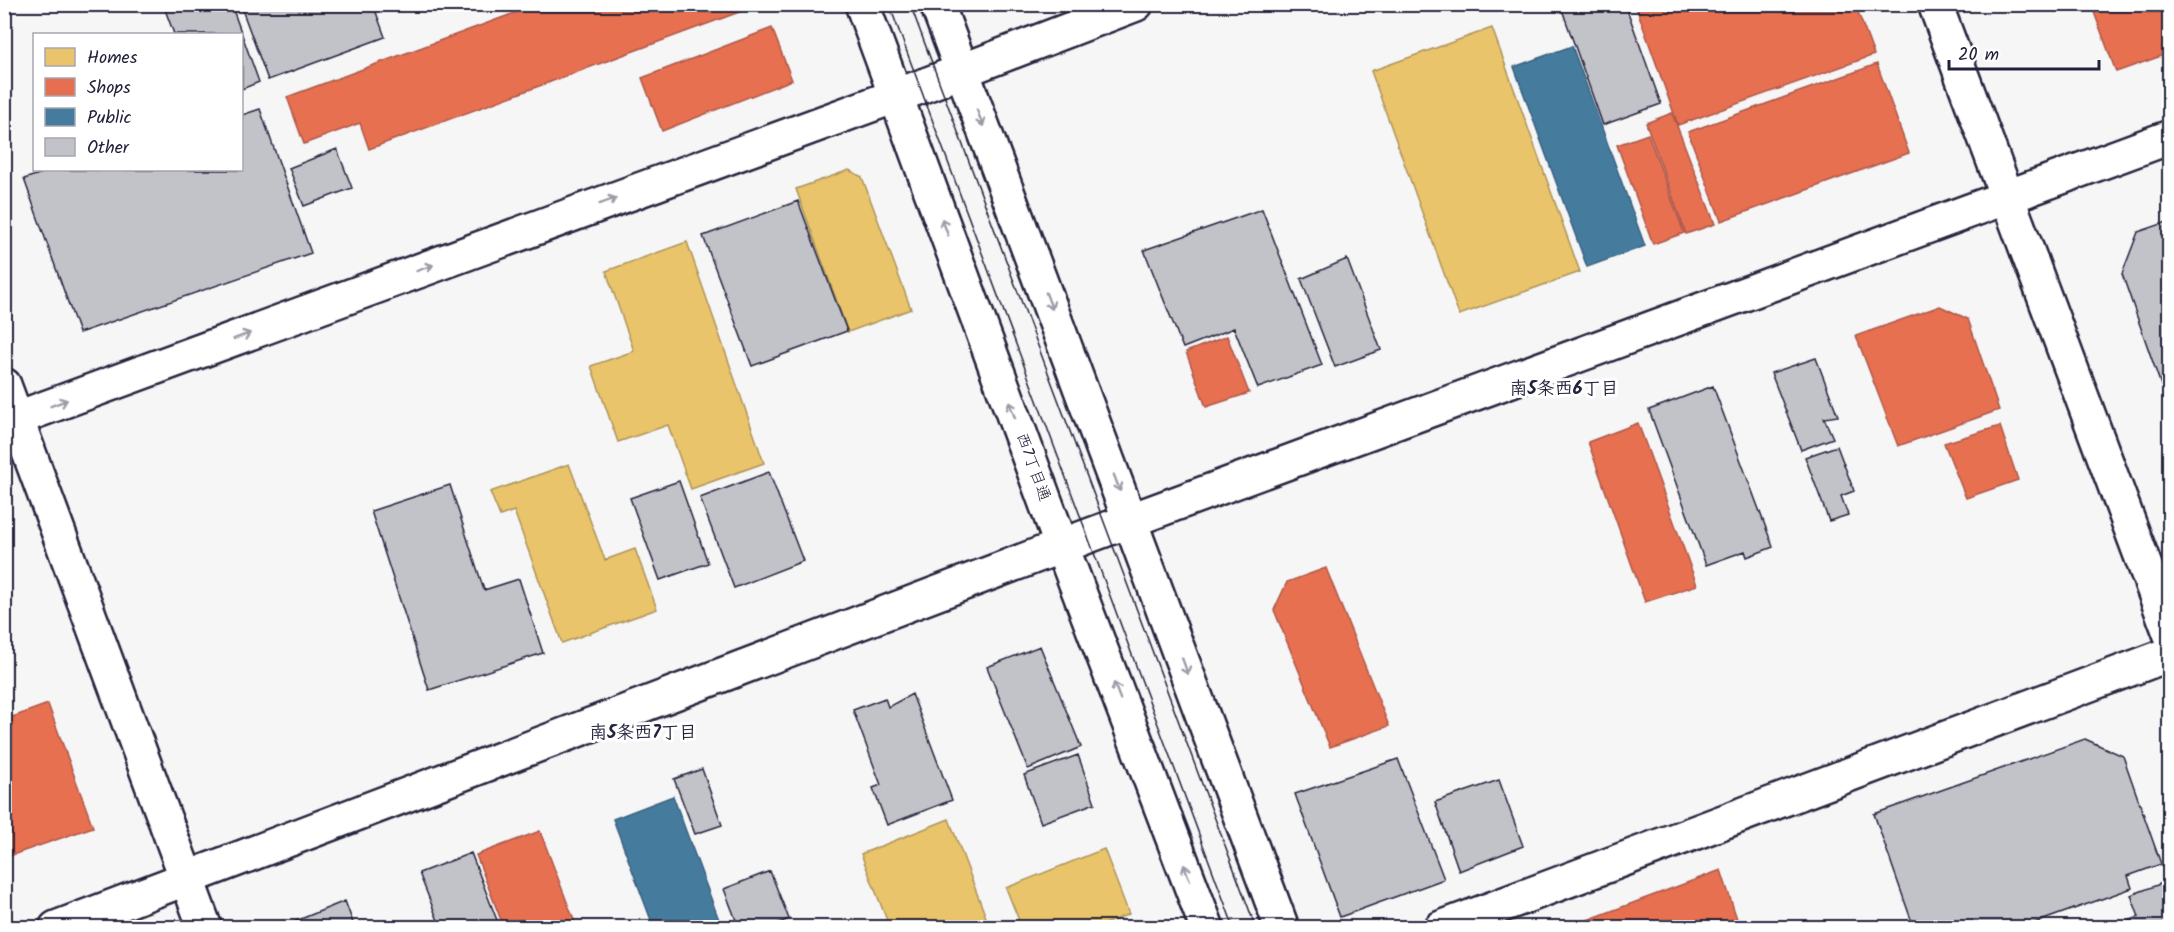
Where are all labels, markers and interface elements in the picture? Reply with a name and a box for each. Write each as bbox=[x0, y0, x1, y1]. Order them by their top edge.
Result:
legend bbox=[33, 33, 243, 171]
scale bar bbox=[1949, 33, 2099, 71]
text: 20 m bbox=[1958, 41, 1999, 70]
text: Homes bbox=[87, 44, 138, 73]
text: Shops bbox=[87, 74, 131, 103]
text: Public bbox=[87, 104, 132, 133]
one-way arrow bbox=[975, 108, 986, 127]
text: Other bbox=[87, 134, 130, 163]
one-way arrow bbox=[599, 195, 617, 206]
one-way arrow bbox=[939, 218, 950, 236]
one-way arrow bbox=[415, 262, 434, 273]
one-way arrow bbox=[1044, 291, 1055, 310]
one-way arrow bbox=[232, 329, 251, 340]
district label: 南5条西6丁目 bbox=[1510, 375, 1618, 404]
one-way arrow bbox=[49, 397, 68, 408]
one-way arrow bbox=[1006, 401, 1017, 420]
street label: 西7丁目通 bbox=[1009, 429, 1057, 505]
one-way arrow bbox=[1113, 473, 1124, 492]
one-way arrow bbox=[1181, 656, 1192, 675]
one-way arrow bbox=[1111, 682, 1122, 700]
district label: 南5条西7丁目 bbox=[589, 719, 697, 748]
one-way arrow bbox=[1180, 864, 1191, 883]

